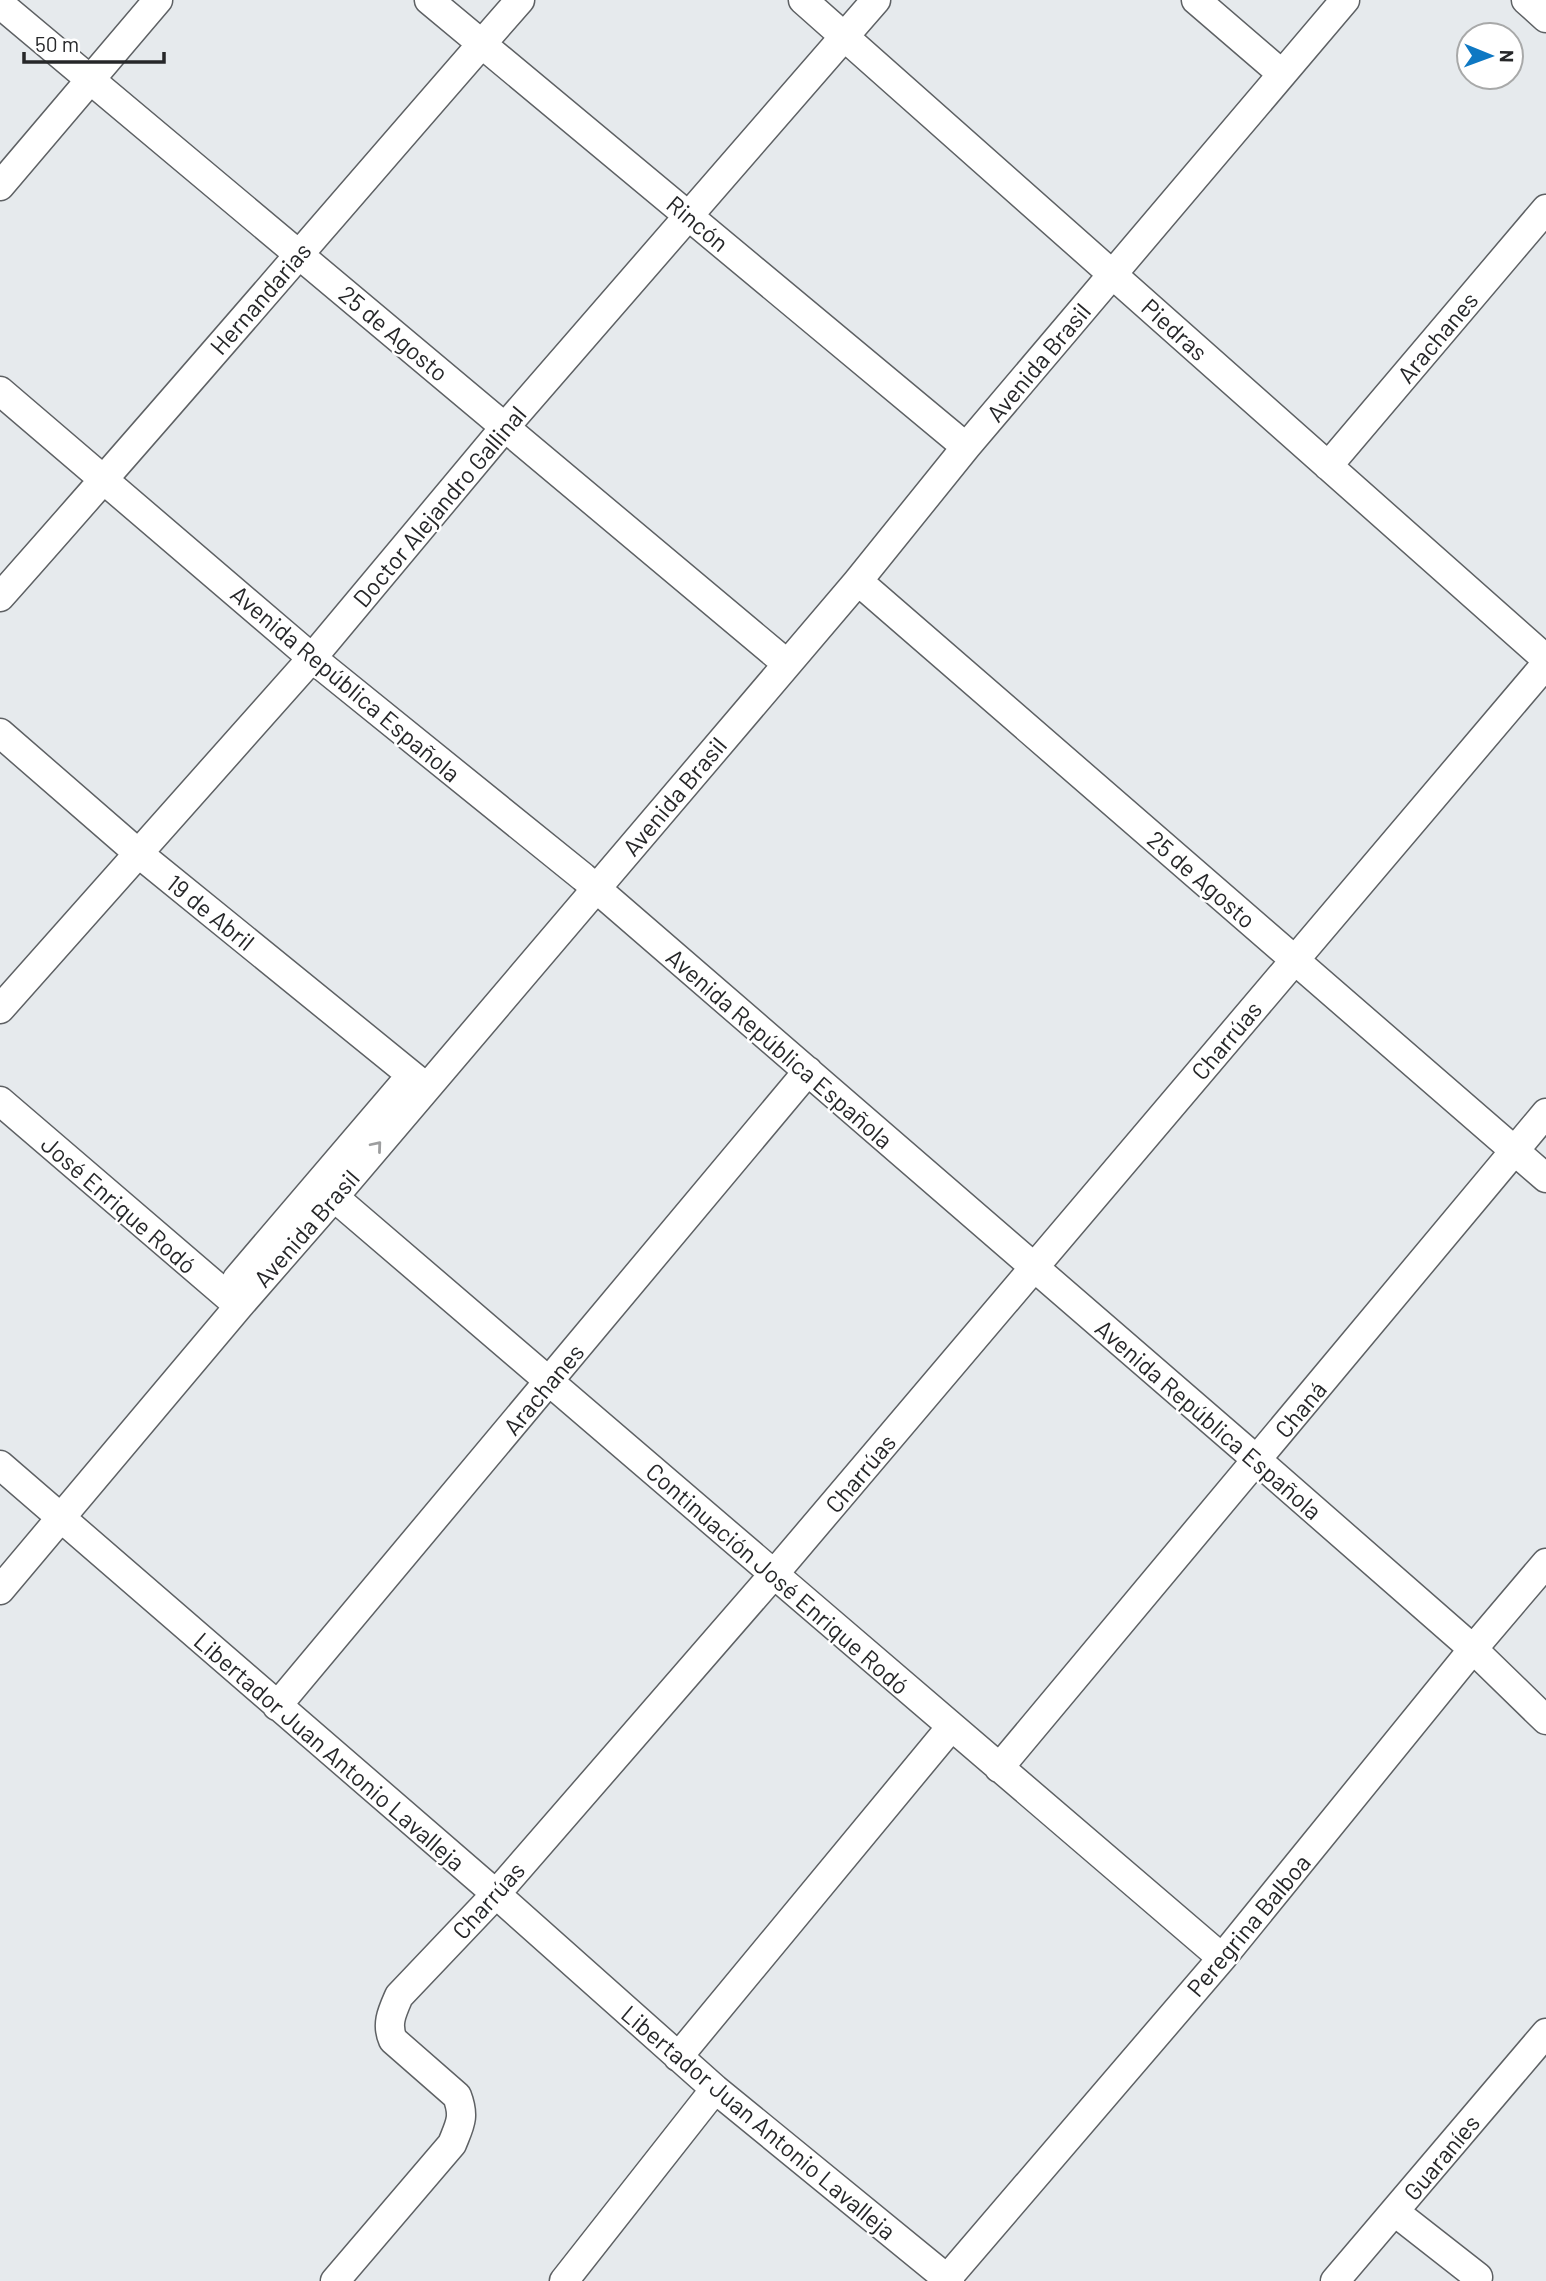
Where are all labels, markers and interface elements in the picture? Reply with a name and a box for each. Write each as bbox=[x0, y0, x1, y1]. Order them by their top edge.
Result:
scale bar bbox=[24, 21, 164, 65]
north arrow bbox=[1455, 21, 1525, 91]
text: 50 m bbox=[35, 31, 79, 56]
text: N bbox=[1496, 50, 1519, 63]
street label: Rincón bbox=[661, 189, 735, 257]
street label: Hernandarias bbox=[203, 236, 317, 360]
street label: 25 de Agosto bbox=[333, 279, 455, 387]
street label: Arachanes bbox=[1391, 286, 1483, 388]
street label: Piedras bbox=[1136, 292, 1214, 366]
street label: Avenida Brasil bbox=[980, 297, 1096, 427]
street label: Doctor Alejandro Gallinal bbox=[346, 400, 532, 612]
street label: Avenida República Española bbox=[226, 579, 466, 787]
street label: Avenida Brasil bbox=[616, 731, 732, 861]
street label: 25 de Agosto bbox=[1142, 824, 1262, 934]
street label: 19 de Abril bbox=[161, 868, 261, 956]
street label: Avenida República Española bbox=[661, 942, 899, 1154]
street label: Charrúas bbox=[1185, 995, 1267, 1085]
street label: José Enrique Rodó bbox=[36, 1129, 202, 1279]
one-way arrow bbox=[369, 1141, 381, 1154]
street label: Avenida Brasil bbox=[247, 1163, 365, 1293]
street label: Avenida República Española bbox=[1090, 1313, 1328, 1525]
street label: Arachanes bbox=[497, 1338, 589, 1440]
street label: Chaná bbox=[1268, 1375, 1332, 1443]
street label: Charrúas bbox=[819, 1428, 901, 1518]
street label: Continuación José Enrique Rodó bbox=[641, 1456, 915, 1700]
street label: Libertador Juan Antonio Lavalleja bbox=[189, 1626, 471, 1876]
street label: Peregrina Balboa bbox=[1180, 1848, 1316, 2002]
street label: Charrúas bbox=[446, 1855, 530, 1945]
street label: Libertador Juan Antonio Lavalleja bbox=[616, 1999, 902, 2245]
street label: Guaraníes bbox=[1397, 2108, 1485, 2206]

